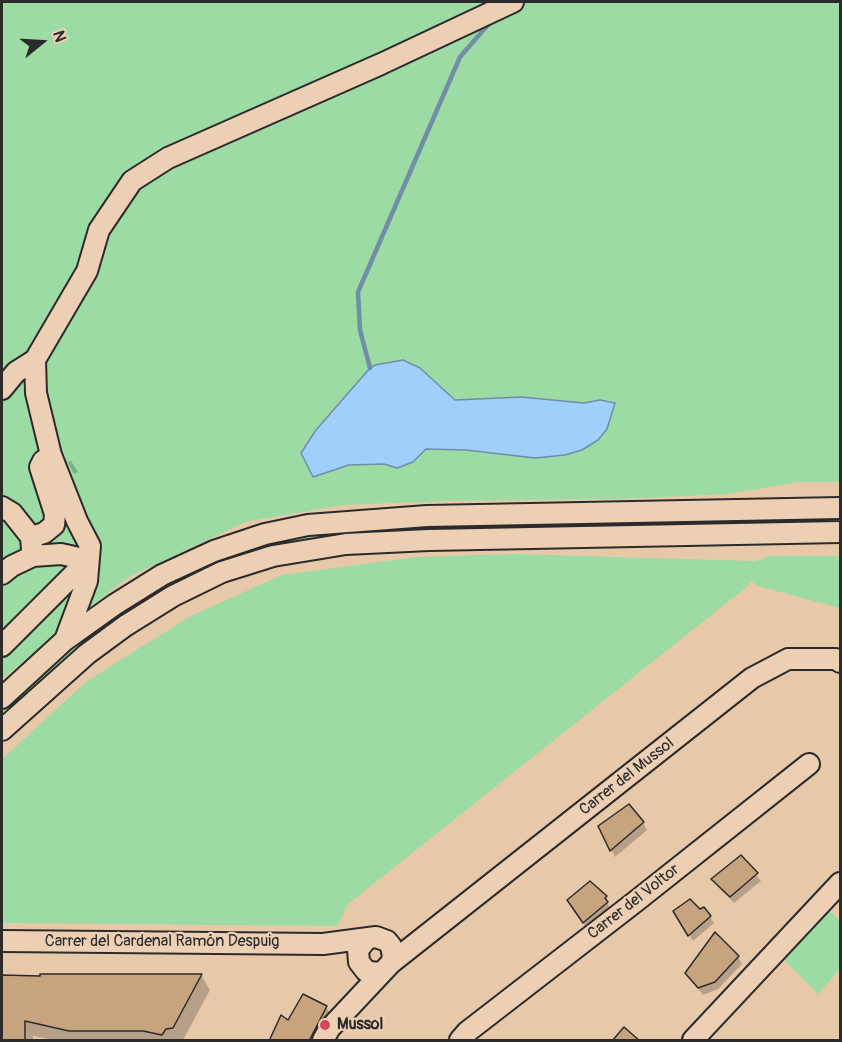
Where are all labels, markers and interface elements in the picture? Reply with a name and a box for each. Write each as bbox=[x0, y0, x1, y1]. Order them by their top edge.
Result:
north arrow bbox=[12, 12, 72, 72]
text: N bbox=[48, 28, 70, 45]
street label: Carrer del Mussol bbox=[576, 734, 678, 820]
street label: Carrer del Voltor bbox=[584, 860, 684, 944]
street label: Carrer del Cardenal Ramón Despuig bbox=[45, 932, 279, 952]
place label: Mussol bbox=[337, 1015, 383, 1035]
marker: Mussol bbox=[318, 1018, 332, 1032]

